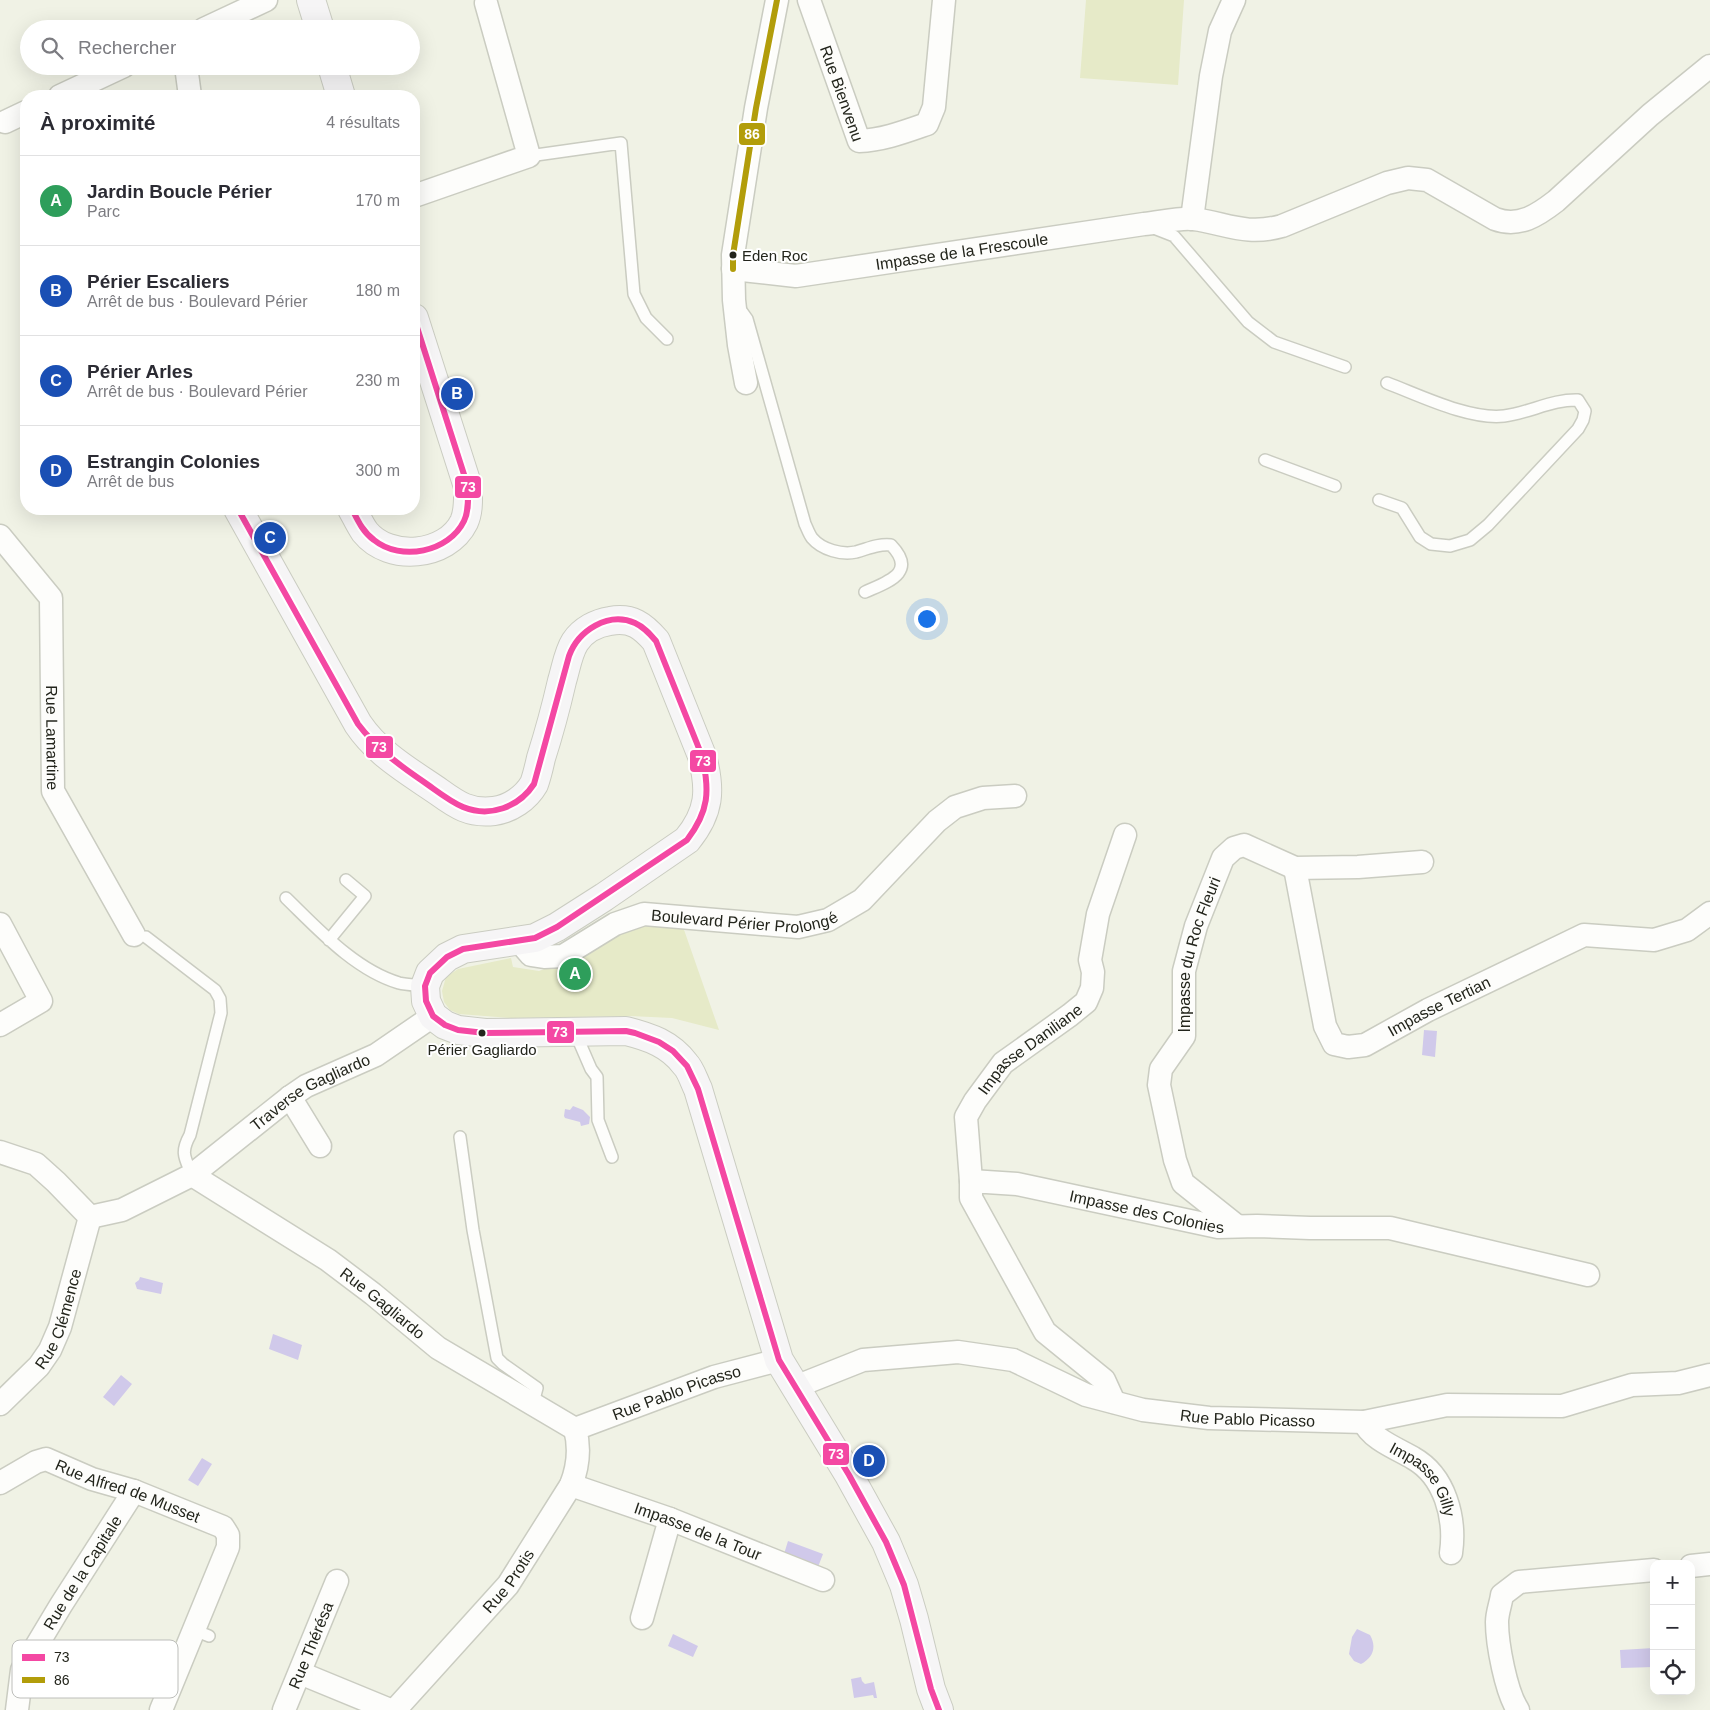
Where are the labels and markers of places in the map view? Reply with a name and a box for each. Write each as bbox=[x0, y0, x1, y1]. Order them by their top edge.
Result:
place label: Eden Roc bbox=[742, 247, 808, 264]
marker: Eden Roc bbox=[728, 250, 738, 260]
pin: B bbox=[441, 375, 473, 413]
pin: C bbox=[254, 519, 286, 557]
pin: A bbox=[559, 955, 591, 993]
marker: Périer Gagliardo bbox=[477, 1028, 487, 1038]
place label: Périer Gagliardo bbox=[427, 1041, 537, 1058]
pin: D bbox=[853, 1442, 885, 1480]

